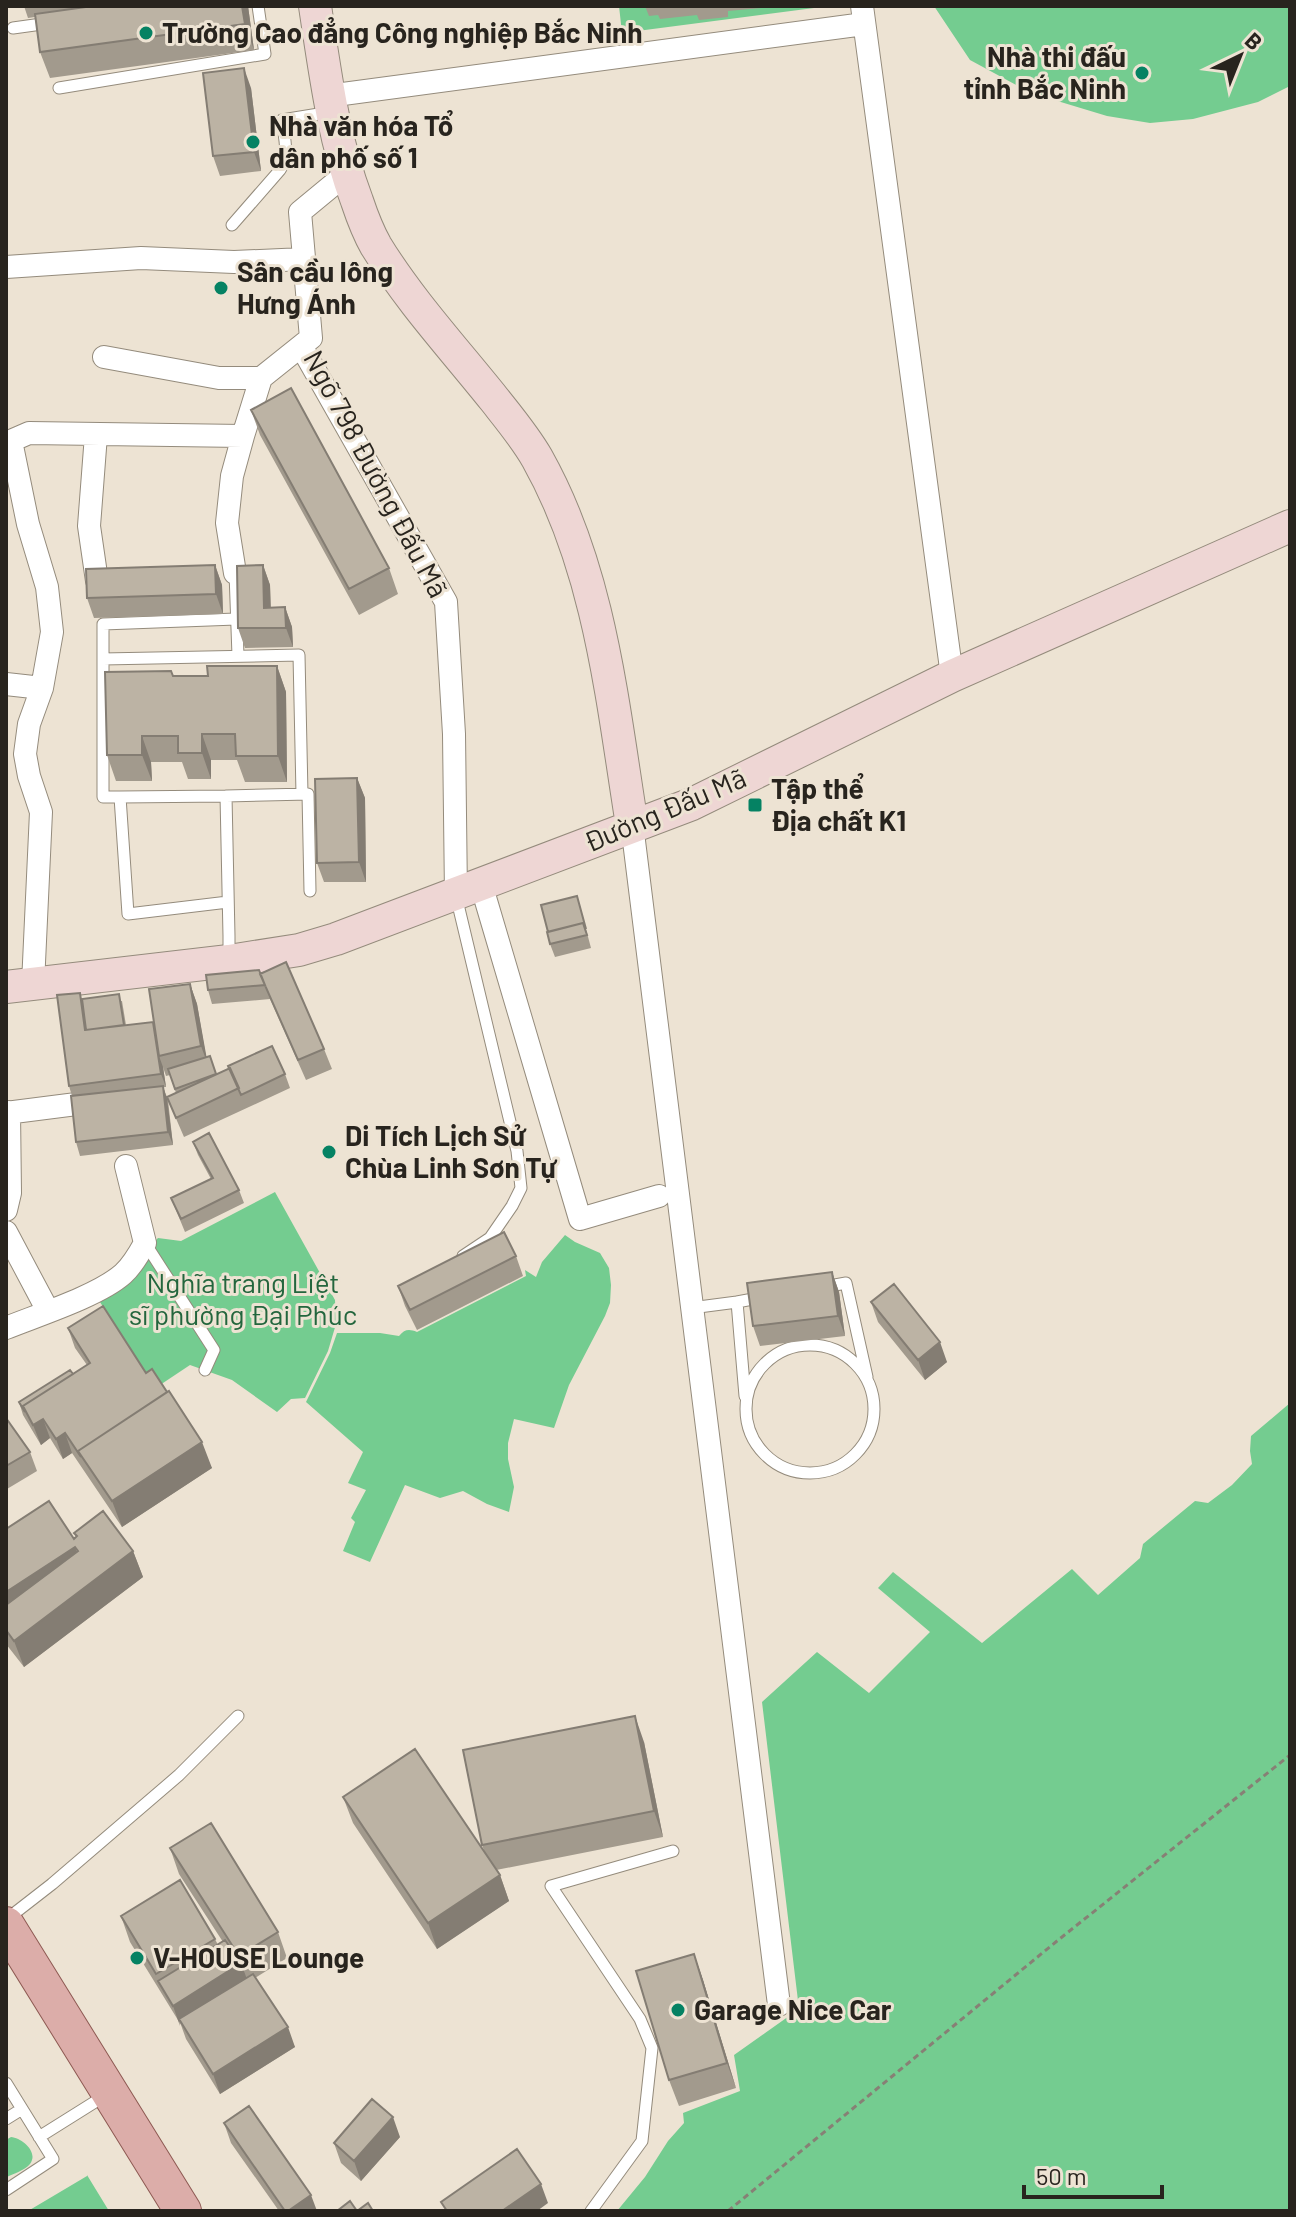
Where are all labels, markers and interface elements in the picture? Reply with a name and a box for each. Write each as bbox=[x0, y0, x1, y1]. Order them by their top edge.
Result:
place label: Trường Cao đẳng Công nghiệp Bắc Ninh bbox=[162, 15, 643, 50]
north arrow bbox=[1200, 16, 1280, 96]
marker: Trường Cao đẳng Công nghiệp Bắc Ninh bbox=[137, 24, 155, 42]
text: B bbox=[1240, 26, 1268, 55]
place label: Nhà thi đấu tỉnh Bắc Ninh bbox=[964, 39, 1126, 105]
marker: Nhà thi đấu tỉnh Bắc Ninh bbox=[1133, 64, 1151, 82]
place label: Nhà văn hóa Tổ dân phố số 1 bbox=[269, 108, 453, 174]
marker: Nhà văn hóa Tổ dân phố số 1 bbox=[244, 133, 262, 151]
place label: Sân cầu lông Hưng Ánh bbox=[237, 254, 393, 320]
marker: Sân cầu lông Hưng Ánh bbox=[212, 279, 230, 297]
street label: Ngõ 798 Đường Đấu Mã bbox=[297, 344, 456, 603]
street label: Đường Đấu Mã bbox=[579, 760, 751, 858]
place label: Tập thể Địa chất K1 bbox=[771, 771, 906, 837]
marker: Tập thể Địa chất K1 bbox=[746, 796, 764, 814]
place label: Di Tích Lịch Sử Chùa Linh Sơn Tự bbox=[345, 1118, 557, 1184]
marker: Di Tích Lịch Sử Chùa Linh Sơn Tự bbox=[320, 1143, 338, 1161]
park label: Nghĩa trang Liệt sĩ phường Đại Phúc bbox=[129, 1265, 357, 1331]
place label: V-HOUSE Lounge bbox=[153, 1940, 364, 1974]
marker: V-HOUSE Lounge bbox=[128, 1949, 146, 1967]
place label: Garage Nice Car bbox=[694, 1992, 892, 2026]
marker: Garage Nice Car bbox=[669, 2001, 687, 2019]
scale bar bbox=[1024, 2149, 1162, 2199]
text: 50 m bbox=[1036, 2161, 1087, 2190]

